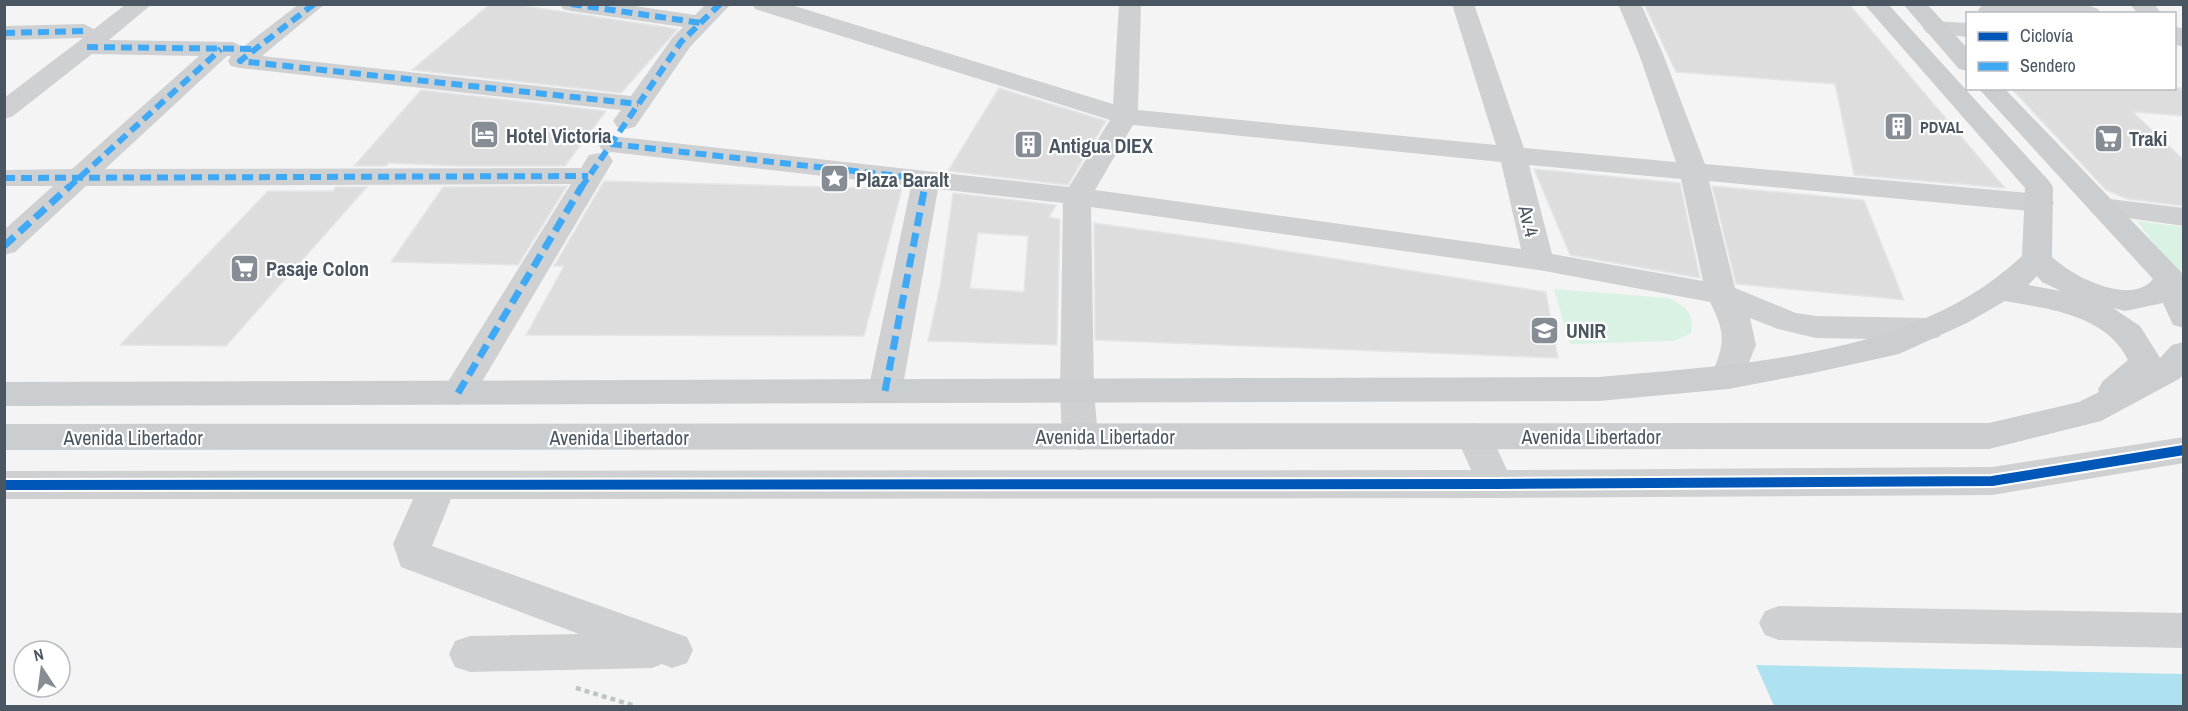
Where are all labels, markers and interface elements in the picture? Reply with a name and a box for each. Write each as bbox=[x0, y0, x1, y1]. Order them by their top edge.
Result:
legend bbox=[1966, 12, 2176, 90]
text: Ciclovía bbox=[2020, 23, 2073, 48]
text: Sendero bbox=[2020, 53, 2076, 78]
building icon: PDVAL bbox=[1883, 111, 1915, 143]
place label: PDVAL bbox=[1920, 116, 1964, 138]
hotel icon: Hotel Victoria bbox=[469, 119, 501, 151]
place label: Hotel Victoria bbox=[506, 122, 611, 149]
supermarket icon: Traki bbox=[2092, 122, 2124, 154]
place label: Traki bbox=[2129, 125, 2167, 152]
building icon: Antigua DIEX bbox=[1012, 129, 1044, 161]
place label: Antigua DIEX bbox=[1049, 132, 1153, 159]
place icon: Plaza Baralt bbox=[819, 163, 851, 195]
place label: Plaza Baralt bbox=[856, 166, 950, 193]
street label: Av.4 bbox=[1512, 202, 1546, 239]
supermarket icon: Pasaje Colon bbox=[229, 252, 261, 284]
place label: Pasaje Colon bbox=[266, 255, 369, 282]
school or university icon: UNIR bbox=[1529, 314, 1561, 346]
place label: UNIR bbox=[1566, 317, 1606, 344]
street label: Avenida Libertador bbox=[1034, 423, 1175, 450]
street label: Avenida Libertador bbox=[1520, 423, 1661, 450]
street label: Avenida Libertador bbox=[62, 424, 203, 451]
street label: Avenida Libertador bbox=[548, 424, 689, 451]
north arrow bbox=[12, 639, 72, 699]
text: N bbox=[32, 643, 46, 666]

